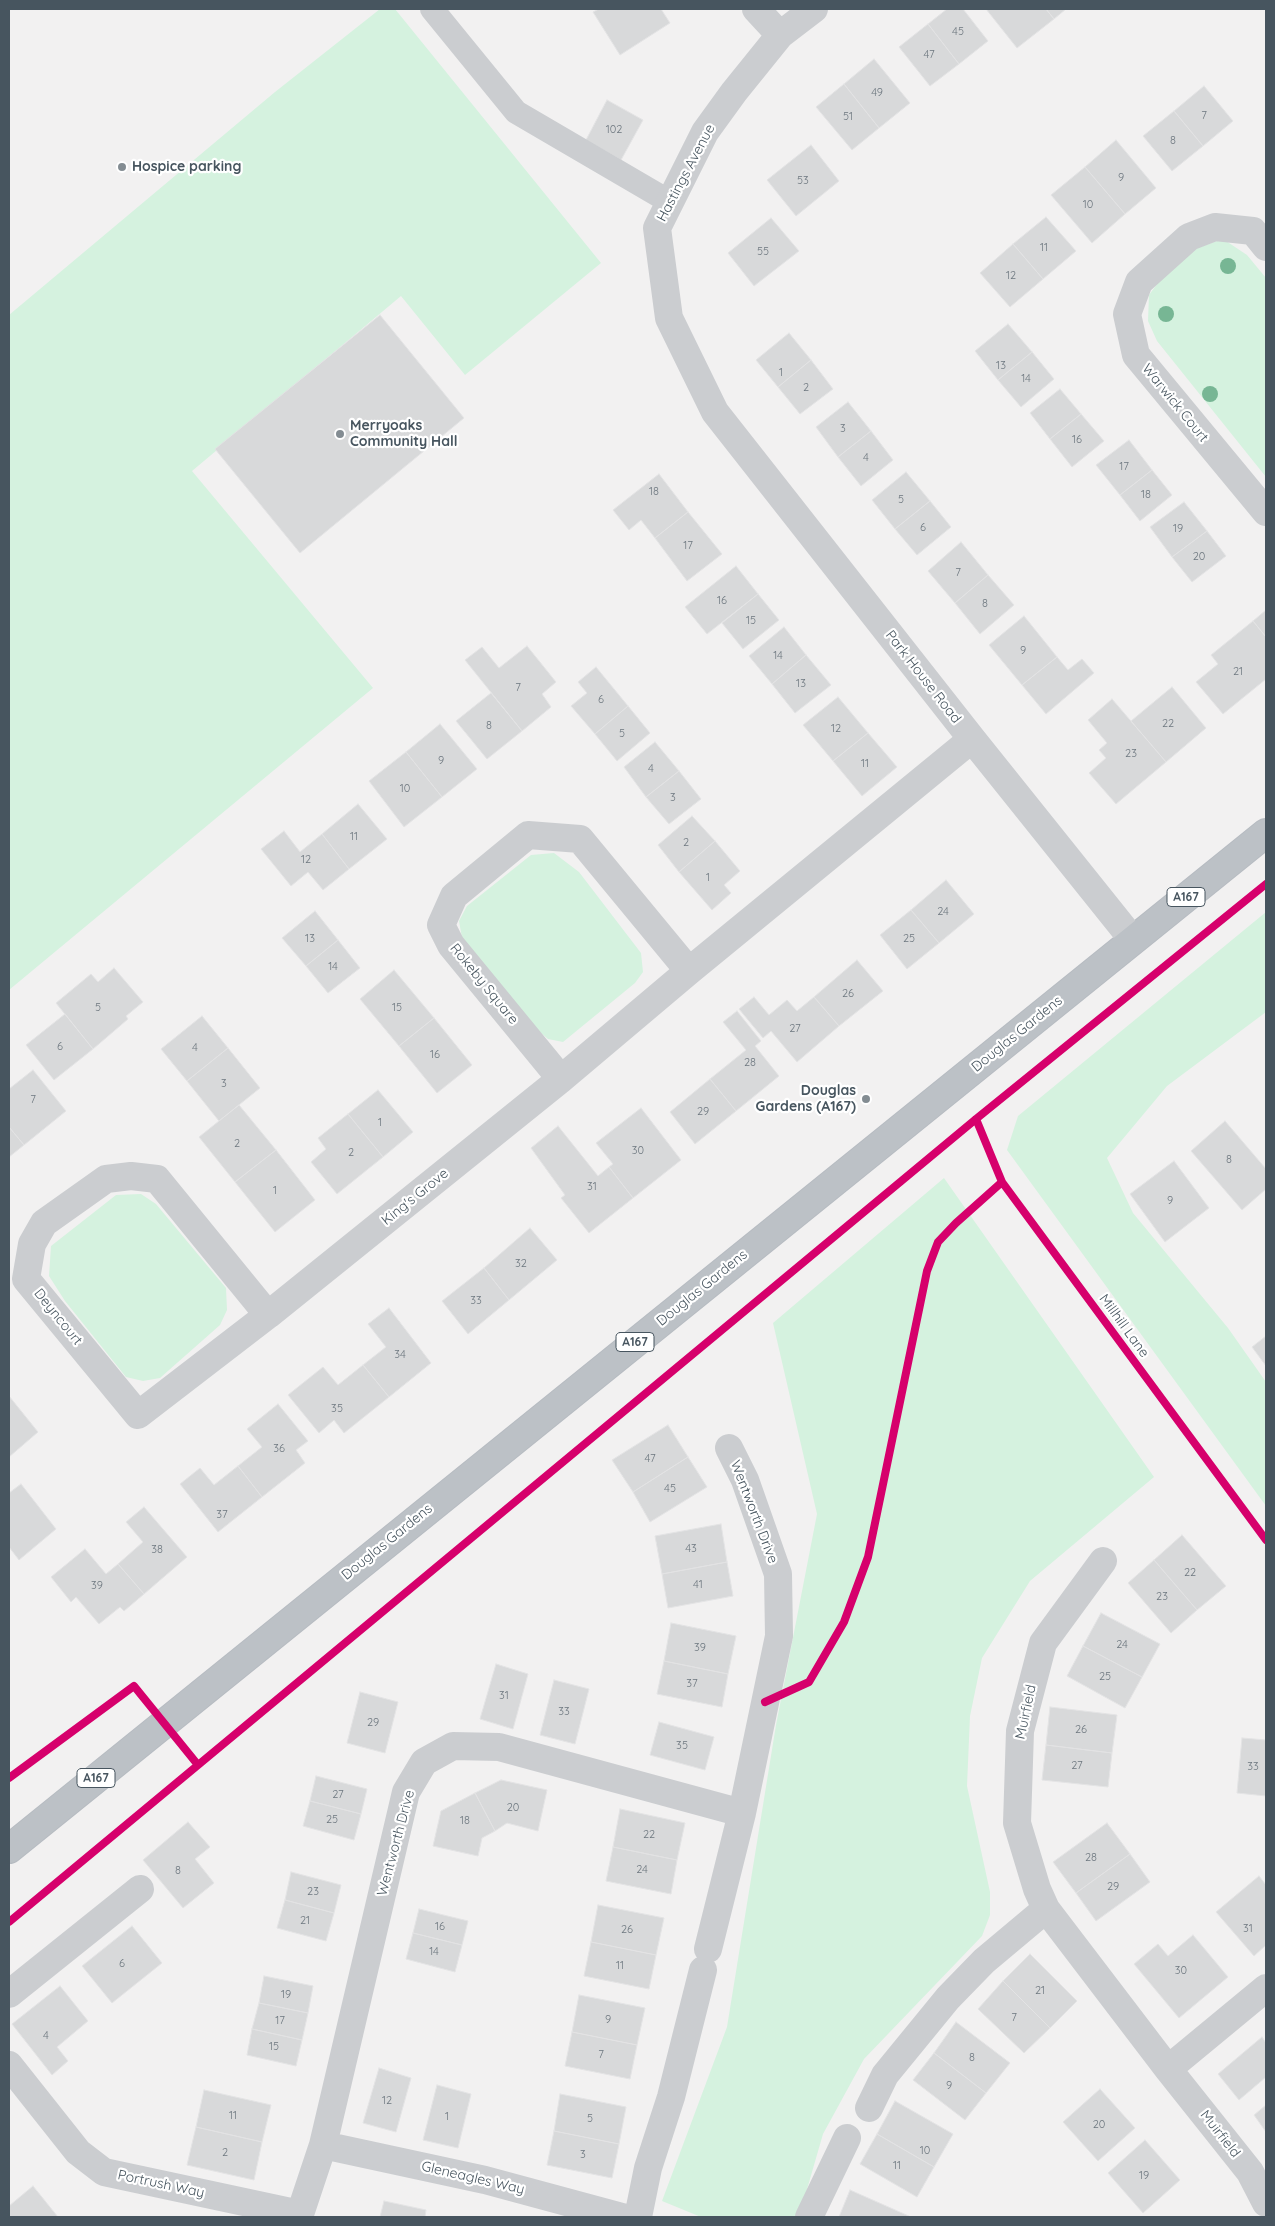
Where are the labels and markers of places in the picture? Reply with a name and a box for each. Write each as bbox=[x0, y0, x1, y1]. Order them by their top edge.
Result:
place label: Hospice parking bbox=[132, 159, 241, 175]
marker: Hospice parking bbox=[116, 161, 128, 173]
place label: Merryoaks Community Hall bbox=[350, 418, 457, 451]
marker: Merryoaks Community Hall bbox=[334, 428, 346, 440]
place label: Douglas Gardens (A167) bbox=[756, 1083, 856, 1116]
marker: Douglas Gardens (A167) bbox=[860, 1093, 872, 1105]

